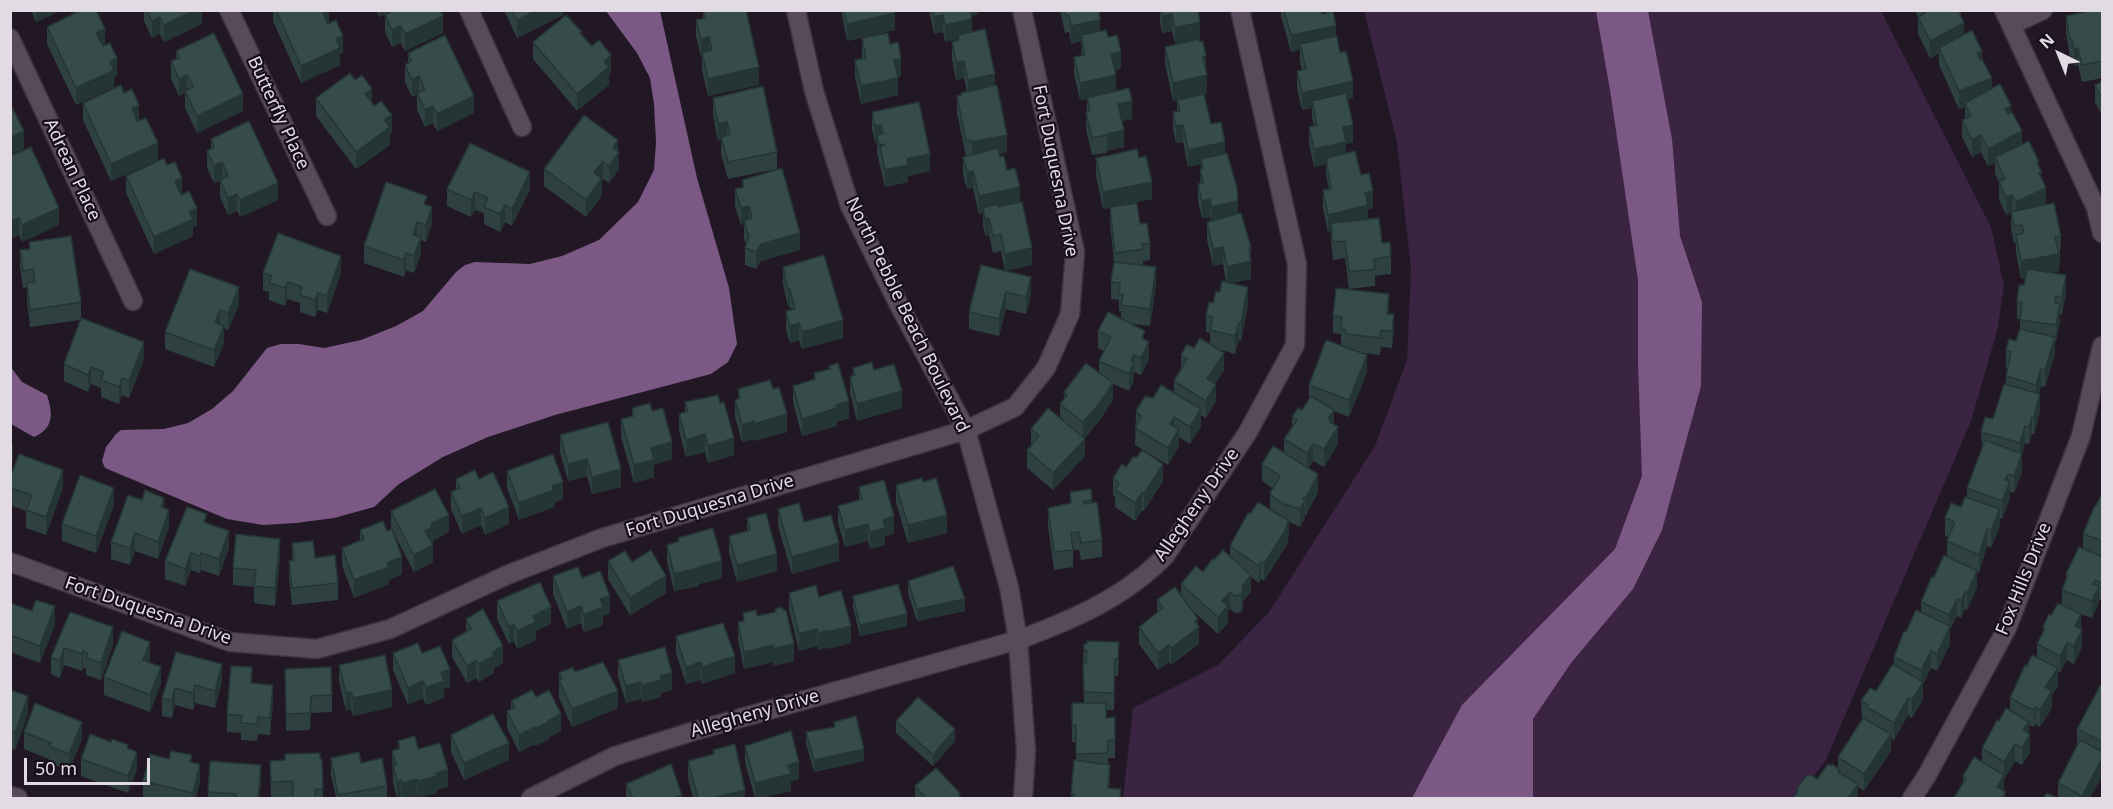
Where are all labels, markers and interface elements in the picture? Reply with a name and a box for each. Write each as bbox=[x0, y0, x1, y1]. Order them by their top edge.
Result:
north arrow bbox=[2029, 24, 2089, 84]
text: N bbox=[2034, 28, 2059, 53]
street label: Butterfly Place bbox=[242, 53, 314, 173]
street label: Fort Duquesna Drive bbox=[1028, 83, 1082, 259]
street label: Adrean Place bbox=[39, 116, 105, 224]
street label: North Pebble Beach Boulevard bbox=[841, 194, 973, 436]
street label: Allegheny Drive bbox=[1150, 444, 1244, 566]
street label: Fort Duquesna Drive bbox=[623, 470, 797, 542]
street label: Fox Hills Drive bbox=[1992, 520, 2056, 638]
street label: Fort Duquesna Drive bbox=[62, 572, 234, 650]
street label: Allegheny Drive bbox=[688, 685, 822, 743]
scale bar bbox=[27, 746, 153, 784]
text: 50 m bbox=[35, 756, 77, 780]

